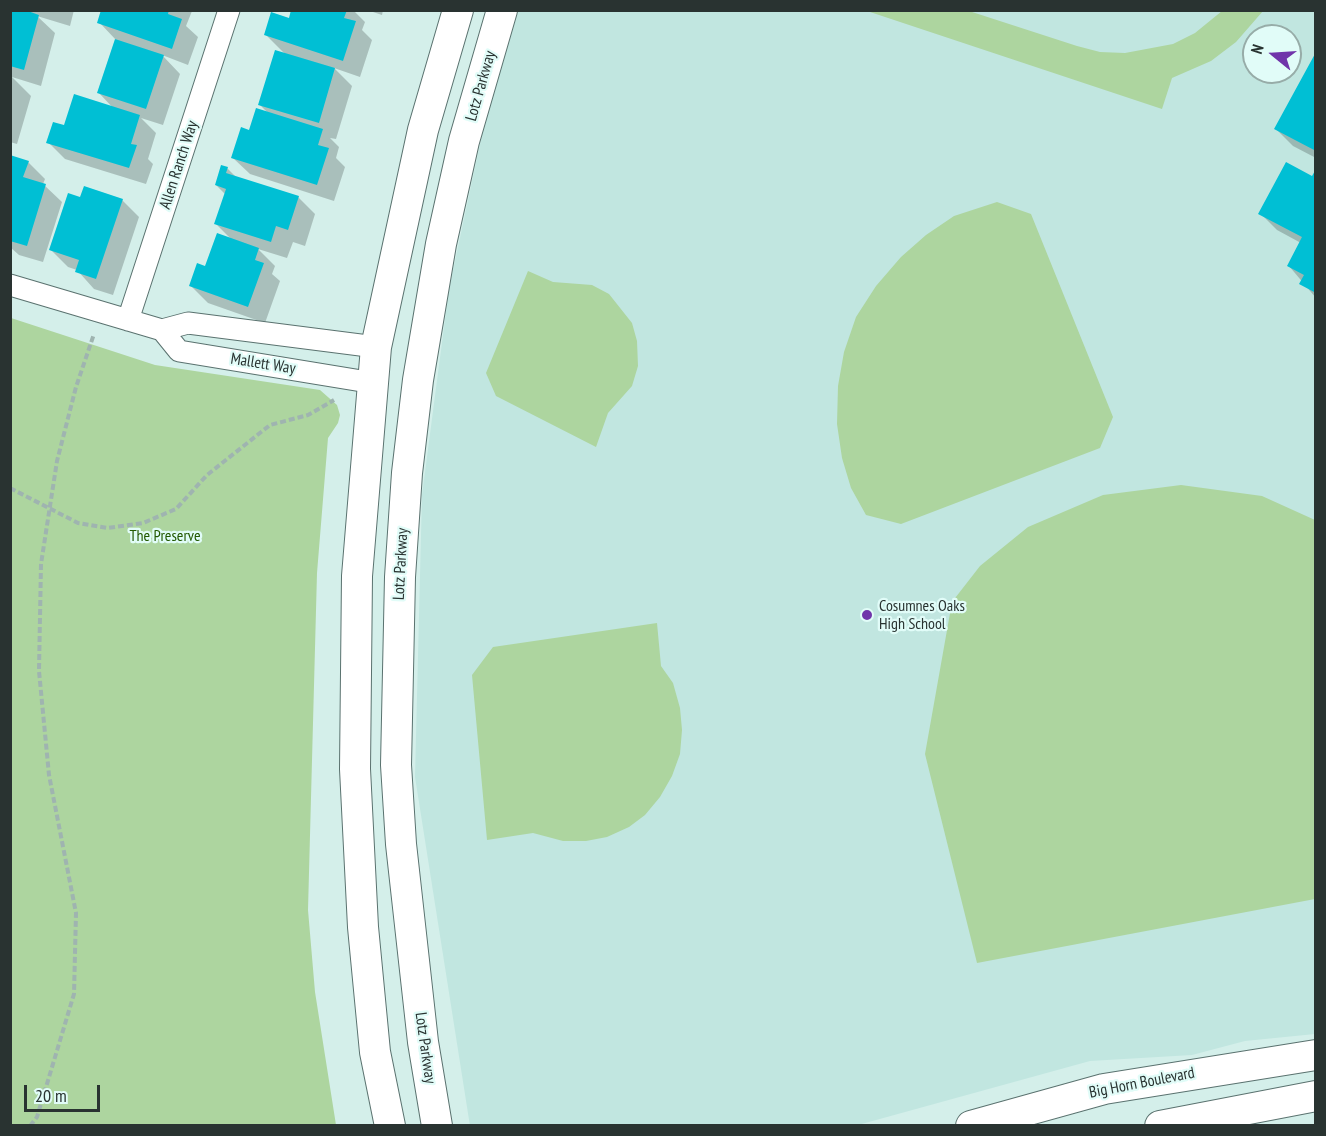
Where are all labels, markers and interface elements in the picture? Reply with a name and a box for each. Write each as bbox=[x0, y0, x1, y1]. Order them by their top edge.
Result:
north arrow bbox=[1242, 24, 1302, 84]
text: N bbox=[1246, 42, 1268, 56]
street label: Lotz Parkway bbox=[462, 49, 500, 123]
street label: Allen Ranch Way bbox=[156, 118, 202, 212]
street label: Mallett Way bbox=[229, 349, 297, 379]
park label: The Preserve bbox=[129, 526, 201, 546]
street label: Lotz Parkway bbox=[390, 528, 412, 600]
place label: Cosumnes Oaks High School bbox=[879, 596, 965, 634]
marker: Cosumnes Oaks High School bbox=[860, 608, 874, 622]
street label: Lotz Parkway bbox=[410, 1011, 440, 1085]
street label: Big Horn Boulevard bbox=[1088, 1063, 1196, 1103]
scale bar bbox=[27, 1073, 104, 1111]
text: 20 m bbox=[35, 1084, 67, 1107]

